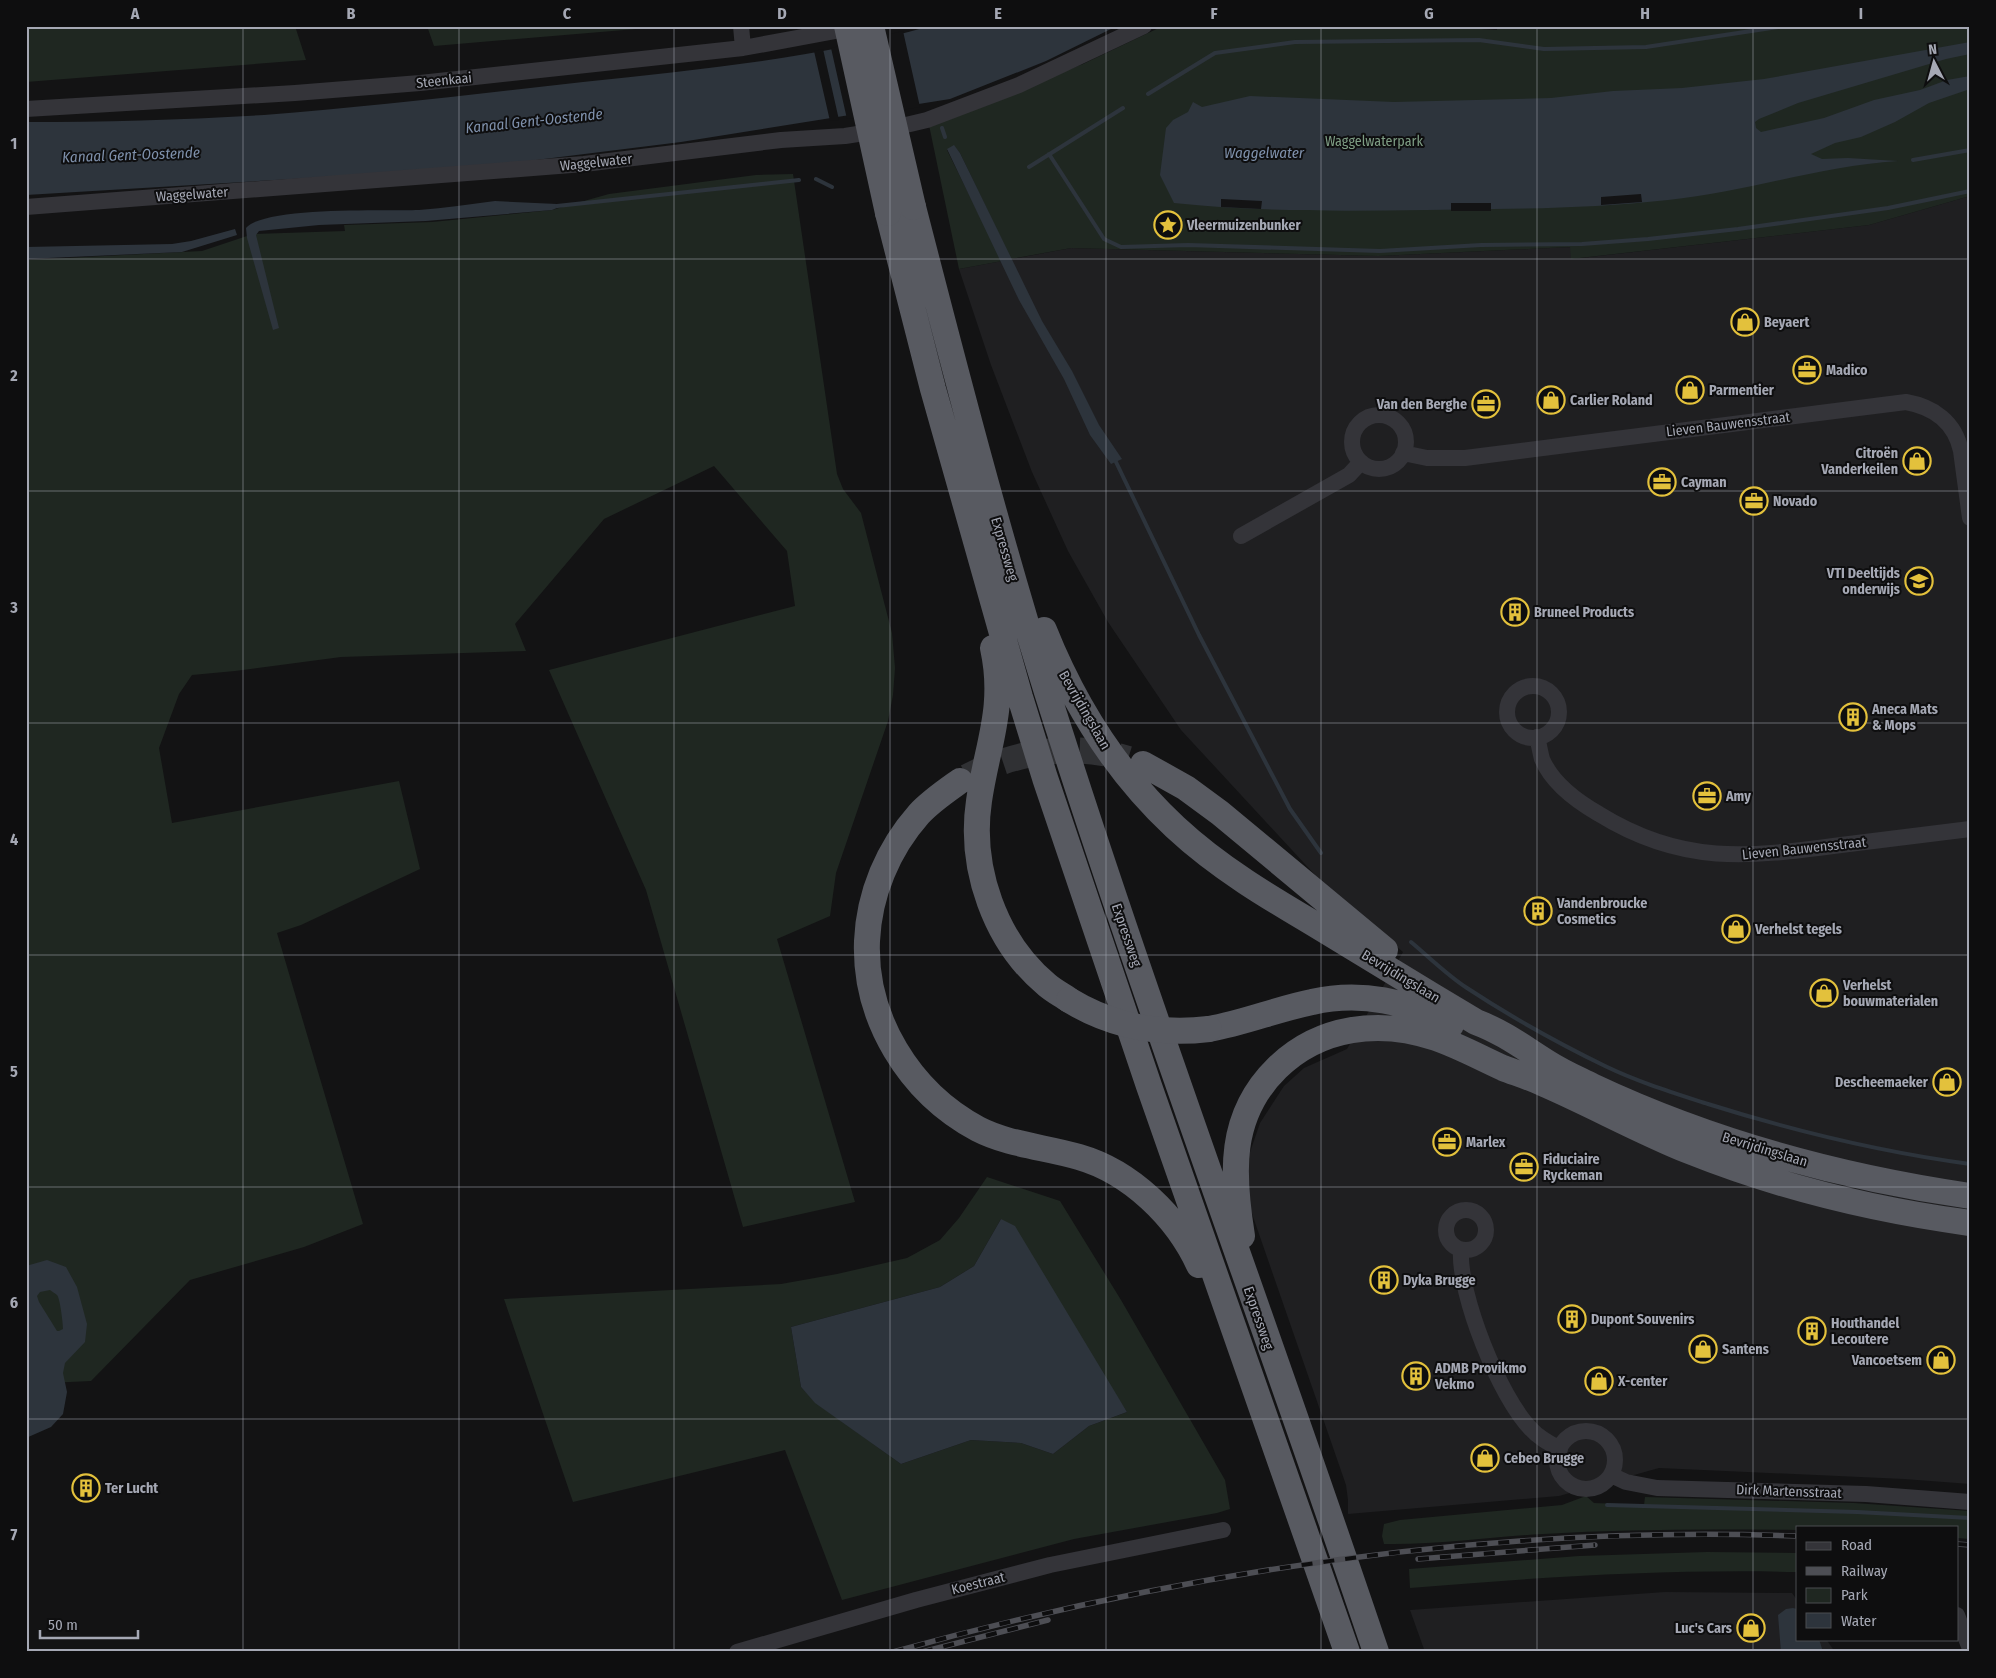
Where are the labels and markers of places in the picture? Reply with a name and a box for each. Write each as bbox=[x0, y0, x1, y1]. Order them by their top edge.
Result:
place icon: Vleermuizenbunker bbox=[1153, 210, 1183, 240]
place label: Vleermuizenbunker bbox=[1186, 217, 1301, 234]
shop icon: Beyaert bbox=[1730, 307, 1760, 337]
place label: Beyaert bbox=[1764, 314, 1810, 331]
office icon: Madico bbox=[1792, 355, 1822, 385]
place label: Madico bbox=[1826, 362, 1868, 379]
shop icon: Parmentier bbox=[1675, 375, 1705, 405]
place label: Parmentier bbox=[1709, 382, 1775, 399]
shop icon: Carlier Roland bbox=[1536, 385, 1566, 415]
office icon: Van den Berghe bbox=[1471, 389, 1501, 419]
place label: Carlier Roland bbox=[1570, 392, 1653, 409]
place label: Van den Berghe bbox=[1376, 396, 1467, 413]
place label: Citroën Vanderkeilen bbox=[1820, 445, 1898, 478]
shop icon: Citroën Vanderkeilen bbox=[1902, 446, 1932, 476]
office icon: Cayman bbox=[1647, 467, 1677, 497]
place label: Cayman bbox=[1681, 474, 1727, 491]
office icon: Novado bbox=[1739, 486, 1769, 516]
place label: Novado bbox=[1773, 493, 1818, 510]
place label: VTI Deeltijds onderwijs bbox=[1826, 565, 1900, 598]
school or university icon: VTI Deeltijds onderwijs bbox=[1904, 566, 1934, 596]
building icon: Bruneel Products bbox=[1500, 597, 1530, 627]
place label: Bruneel Products bbox=[1534, 604, 1634, 621]
place label: Aneca Mats & Mops bbox=[1871, 701, 1938, 734]
building icon: Aneca Mats & Mops bbox=[1838, 702, 1868, 732]
office icon: Amy bbox=[1692, 781, 1722, 811]
place label: Amy bbox=[1725, 788, 1751, 805]
place label: Vandenbroucke Cosmetics bbox=[1556, 895, 1647, 928]
building icon: Vandenbroucke Cosmetics bbox=[1523, 896, 1553, 926]
shop icon: Verhelst tegels bbox=[1721, 914, 1751, 944]
place label: Verhelst tegels bbox=[1754, 921, 1842, 938]
place label: Verhelst bouwmaterialen bbox=[1842, 977, 1938, 1010]
shop icon: Verhelst bouwmaterialen bbox=[1809, 978, 1839, 1008]
shop icon: Descheemaeker bbox=[1932, 1067, 1962, 1097]
place label: Descheemaeker bbox=[1835, 1074, 1929, 1091]
office icon: Marlex bbox=[1432, 1127, 1462, 1157]
place label: Marlex bbox=[1466, 1134, 1506, 1151]
place label: Fiduciaire Ryckeman bbox=[1543, 1151, 1603, 1184]
office icon: Fiduciaire Ryckeman bbox=[1509, 1152, 1539, 1182]
building icon: Dyka Brugge bbox=[1369, 1265, 1399, 1295]
place label: Dyka Brugge bbox=[1403, 1272, 1476, 1289]
building icon: Dupont Souvenirs bbox=[1557, 1304, 1587, 1334]
place label: Dupont Souvenirs bbox=[1591, 1311, 1695, 1328]
place label: Houthandel Lecoutere bbox=[1831, 1315, 1899, 1348]
building icon: Houthandel Lecoutere bbox=[1797, 1316, 1827, 1346]
shop icon: Santens bbox=[1688, 1334, 1718, 1364]
place label: Santens bbox=[1722, 1341, 1769, 1358]
shop icon: Vancoetsem bbox=[1926, 1345, 1956, 1375]
place label: Vancoetsem bbox=[1851, 1352, 1922, 1369]
place label: ADMB Provikmo Vekmo bbox=[1434, 1360, 1527, 1393]
building icon: ADMB Provikmo Vekmo bbox=[1401, 1361, 1431, 1391]
shop icon: X-center bbox=[1584, 1366, 1614, 1396]
place label: X-center bbox=[1617, 1373, 1668, 1390]
shop icon: Cebeo Brugge bbox=[1470, 1443, 1500, 1473]
place label: Cebeo Brugge bbox=[1504, 1450, 1584, 1467]
building icon: Ter Lucht bbox=[71, 1473, 101, 1503]
place label: Ter Lucht bbox=[105, 1480, 159, 1497]
shop icon: Luc's Cars bbox=[1736, 1613, 1766, 1643]
place label: Luc's Cars bbox=[1675, 1620, 1732, 1637]

